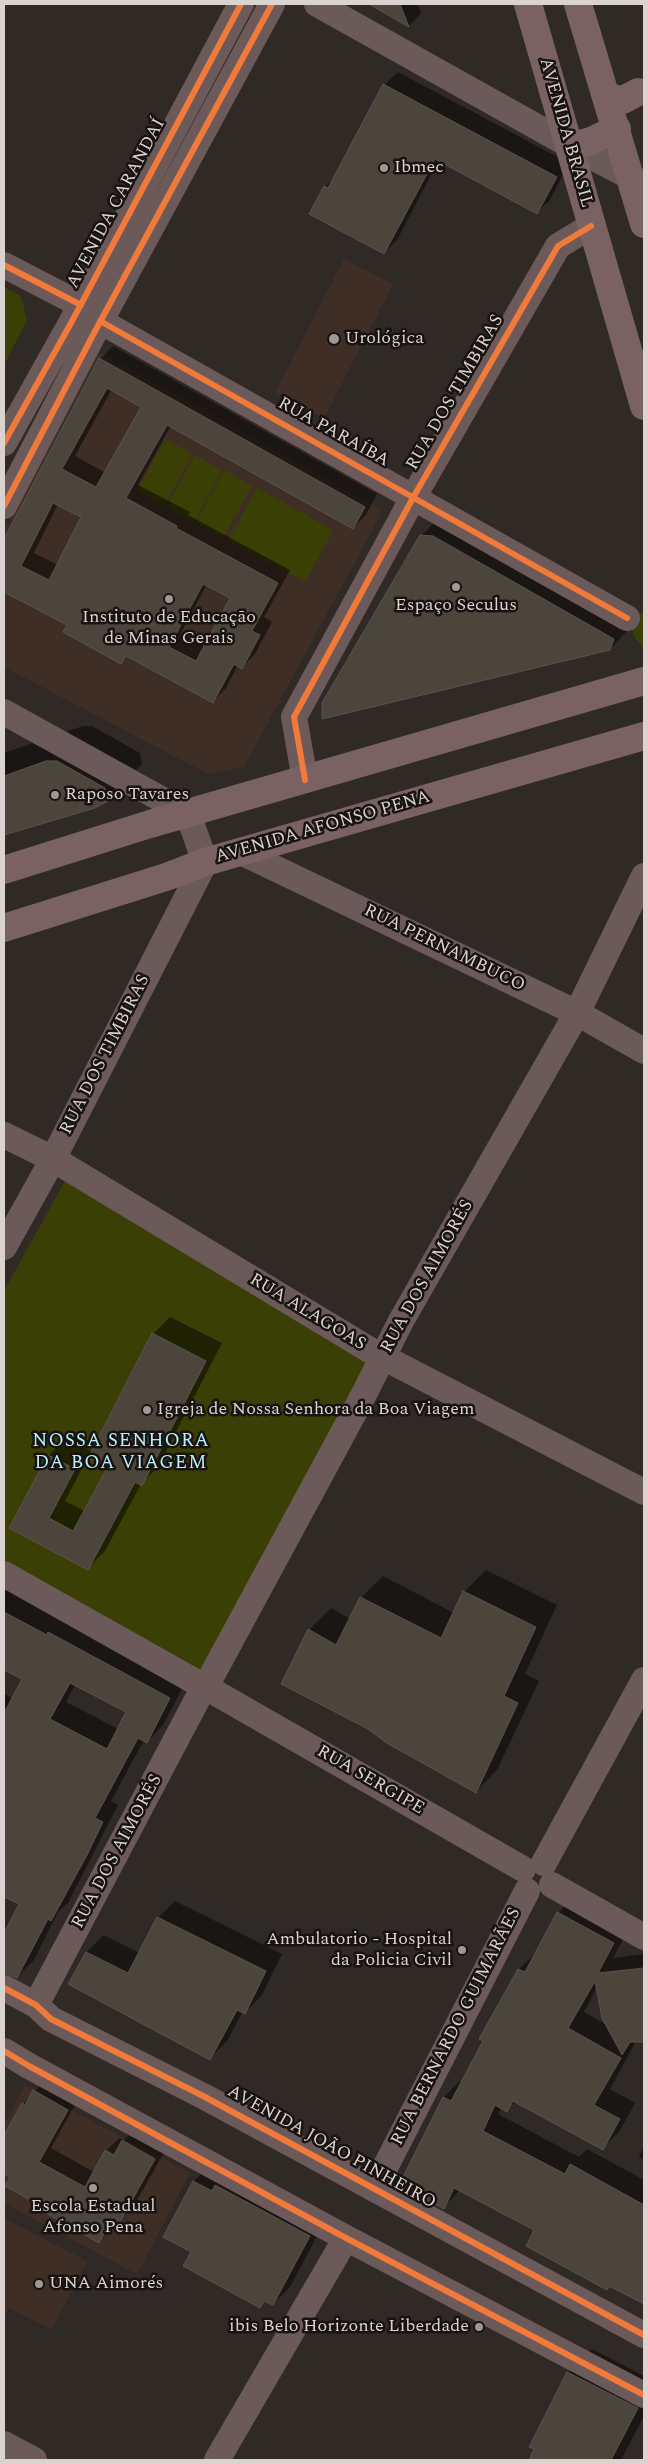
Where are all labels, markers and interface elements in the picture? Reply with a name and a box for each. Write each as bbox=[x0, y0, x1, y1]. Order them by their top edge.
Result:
street label: AVENIDA BRASIL bbox=[533, 56, 597, 210]
street label: AVENIDA CARANDAÍ bbox=[63, 115, 171, 293]
place label: Ibmec bbox=[394, 157, 444, 179]
marker: Ibmec bbox=[378, 162, 390, 174]
street label: RUA DOS TIMBIRAS bbox=[403, 311, 509, 475]
place label: Urológica bbox=[345, 328, 424, 350]
marker: Urológica bbox=[327, 332, 341, 346]
street label: RUA PARAÍBA bbox=[273, 393, 393, 473]
marker: Espaço Seculus bbox=[450, 581, 462, 593]
marker: Instituto de Educação de Minas Gerais bbox=[163, 593, 175, 605]
place label: Espaço Seculus bbox=[395, 595, 517, 617]
place label: Instituto de Educação de Minas Gerais bbox=[82, 607, 256, 650]
place label: Raposo Tavares bbox=[65, 784, 189, 806]
street label: AVENIDA AFONSO PENA bbox=[213, 787, 433, 869]
marker: Raposo Tavares bbox=[49, 789, 61, 801]
street label: RUA PERNAMBUCO bbox=[360, 901, 528, 997]
street label: RUA DOS TIMBIRAS bbox=[56, 972, 156, 1138]
street label: RUA DOS AIMORÉS bbox=[377, 1197, 479, 1357]
street label: RUA ALAGOAS bbox=[245, 1270, 369, 1356]
place label: Igreja de Nossa Senhora da Boa Viagem bbox=[157, 1399, 474, 1421]
marker: Igreja de Nossa Senhora da Boa Viagem bbox=[141, 1404, 153, 1416]
district label: NOSSA SENHORA DA BOA VIAGEM bbox=[31, 1431, 211, 1475]
street label: RUA SERGIPE bbox=[312, 1741, 428, 1821]
street label: RUA DOS AIMORÉS bbox=[68, 1771, 168, 1933]
street label: RUA BERNARDO GUIMARÃES bbox=[387, 1905, 527, 2149]
place label: Ambulatorio - Hospital da Policia Civil bbox=[266, 1929, 452, 1972]
marker: Ambulatorio - Hospital da Policia Civil bbox=[456, 1944, 468, 1956]
street label: AVENIDA JOÃO PINHEIRO bbox=[223, 2082, 439, 2214]
marker: Escola Estadual Afonso Pena bbox=[87, 2182, 99, 2194]
place label: Escola Estadual Afonso Pena bbox=[30, 2196, 156, 2238]
place label: UNA Aimorés bbox=[49, 2273, 163, 2295]
marker: UNA Aimorés bbox=[33, 2278, 45, 2290]
place label: ibis Belo Horizonte Liberdade bbox=[229, 2316, 469, 2338]
marker: ibis Belo Horizonte Liberdade bbox=[473, 2321, 485, 2333]

